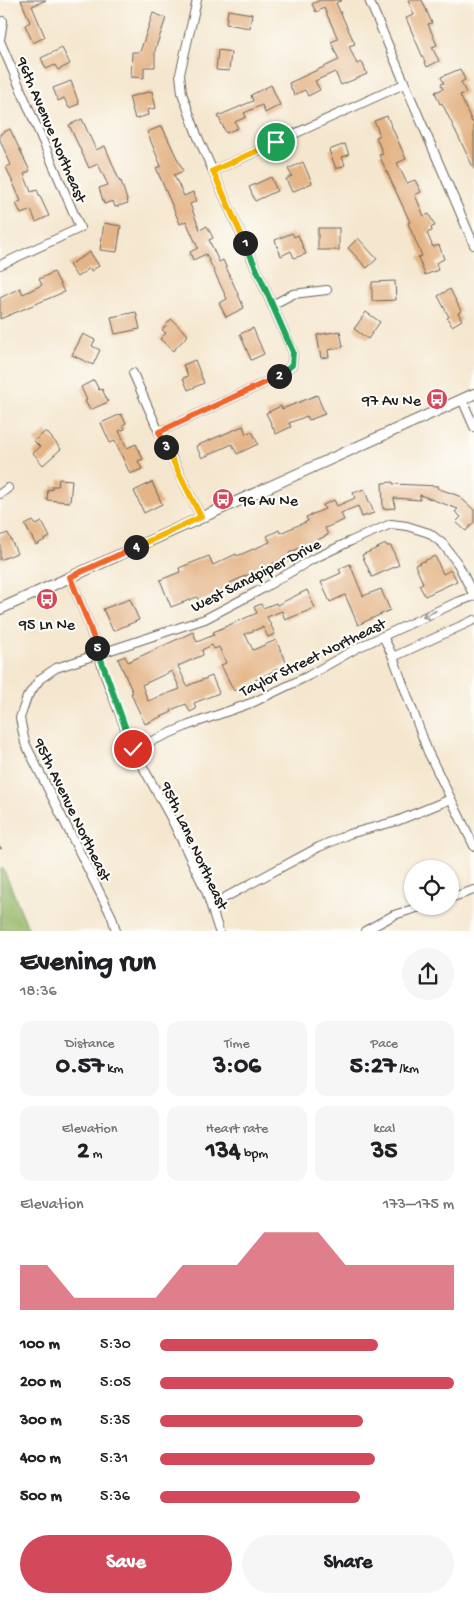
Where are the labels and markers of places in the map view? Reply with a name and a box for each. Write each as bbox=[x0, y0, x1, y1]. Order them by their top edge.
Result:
pin bbox=[255, 121, 297, 163]
pin: 1 bbox=[232, 230, 258, 256]
pin: 2 bbox=[266, 364, 292, 388]
bus stop icon: 97 Av Ne bbox=[425, 387, 449, 411]
place label: 97 Av Ne bbox=[361, 393, 422, 412]
pin: 3 bbox=[154, 434, 178, 460]
bus stop icon: 96 Av Ne bbox=[211, 487, 235, 511]
place label: 96 Av Ne bbox=[238, 493, 299, 512]
pin: 4 bbox=[124, 534, 148, 560]
bus stop icon: 95 Ln Ne bbox=[35, 587, 59, 611]
place label: 95 Ln Ne bbox=[18, 617, 76, 636]
pin: 5 bbox=[84, 636, 110, 660]
pin bbox=[112, 728, 154, 770]

